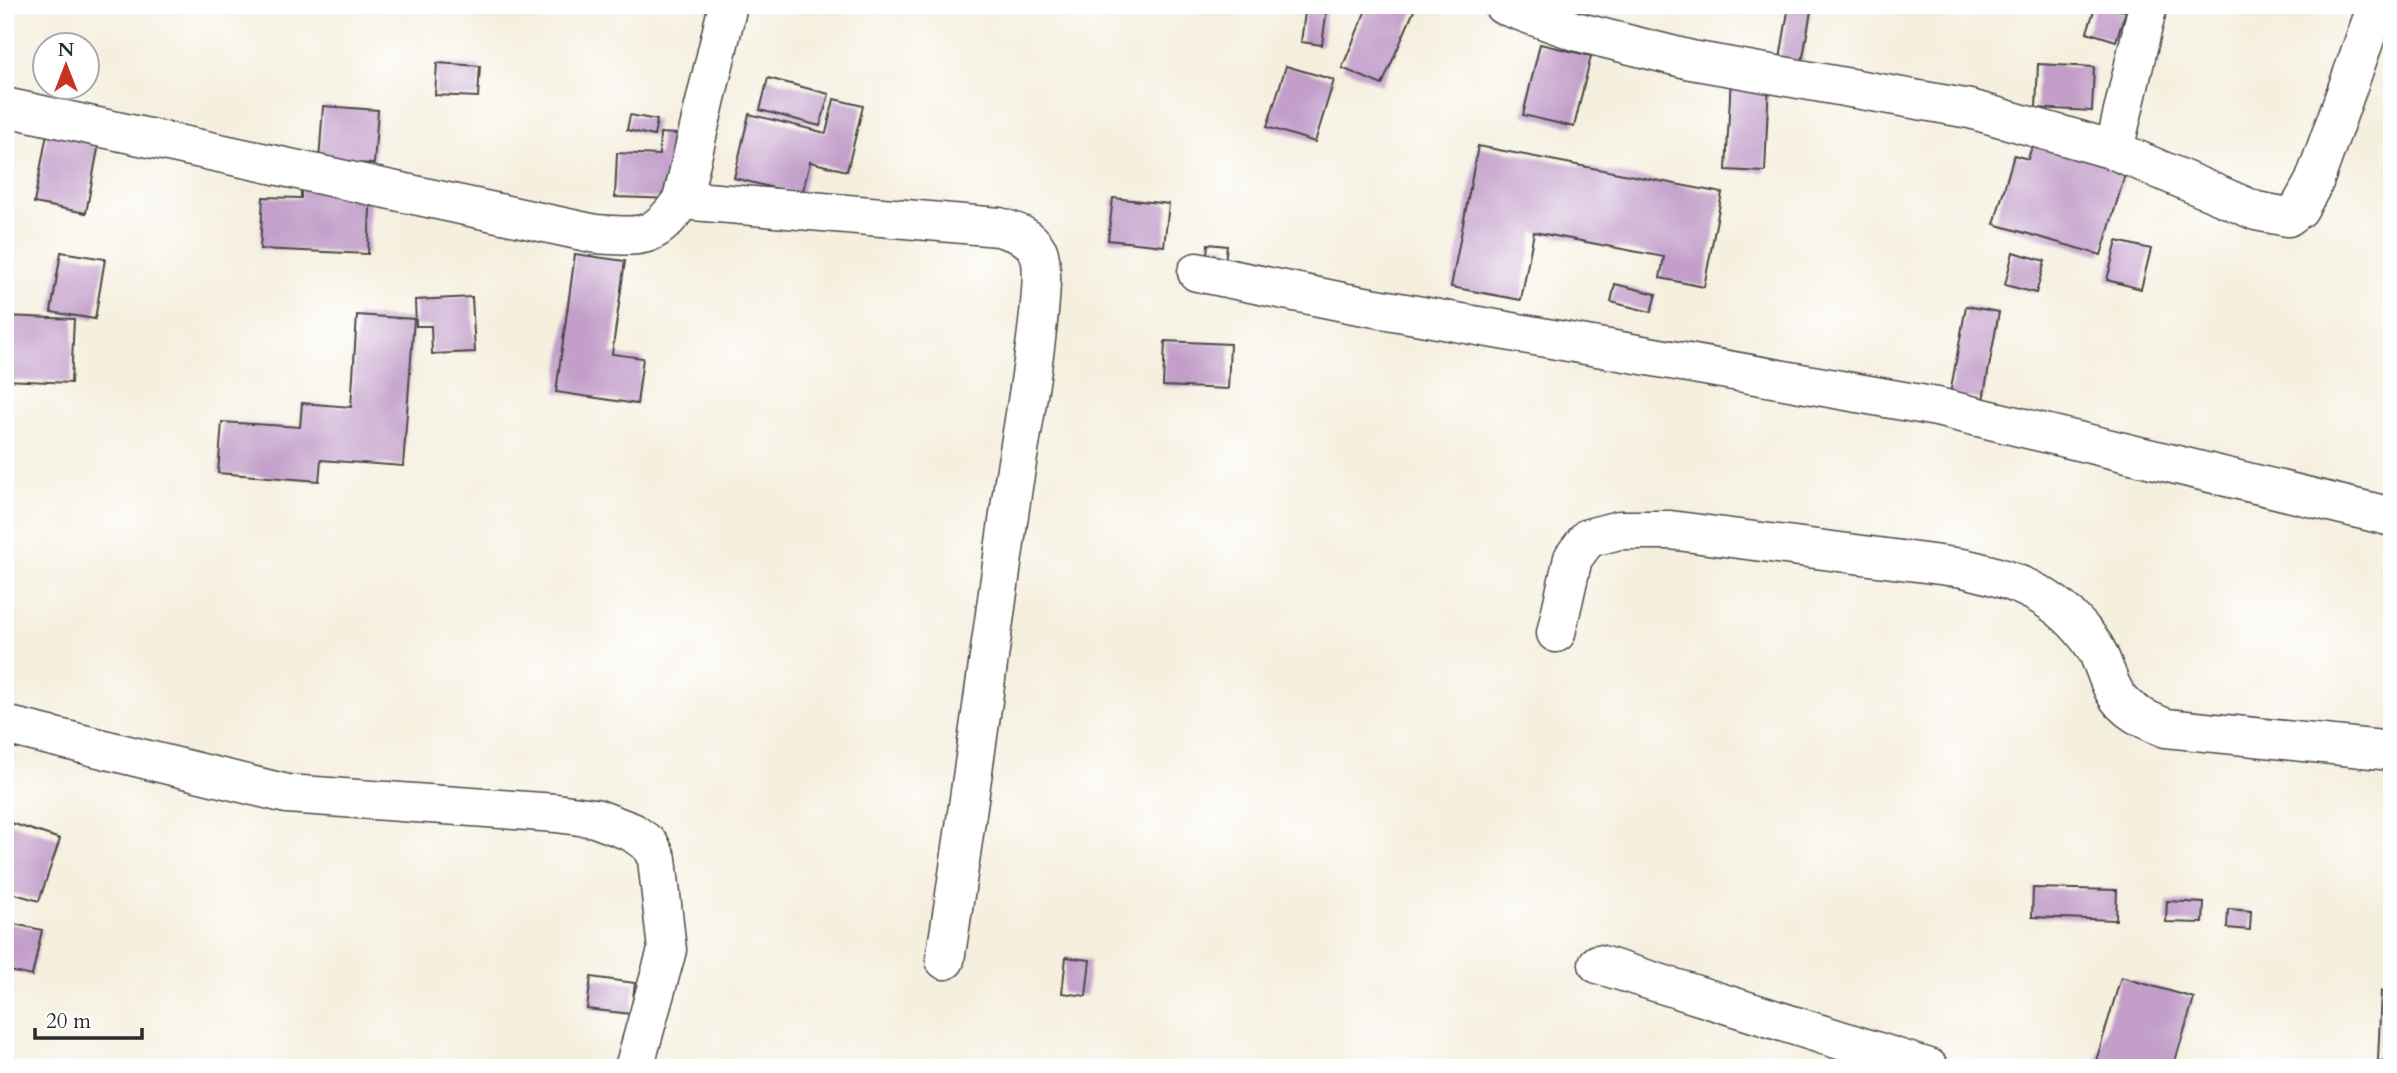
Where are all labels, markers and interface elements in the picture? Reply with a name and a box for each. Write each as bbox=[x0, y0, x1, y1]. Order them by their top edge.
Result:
north arrow bbox=[32, 32, 102, 102]
text: N bbox=[58, 37, 75, 63]
scale bar bbox=[35, 996, 142, 1040]
text: 20 m bbox=[46, 1007, 91, 1036]

